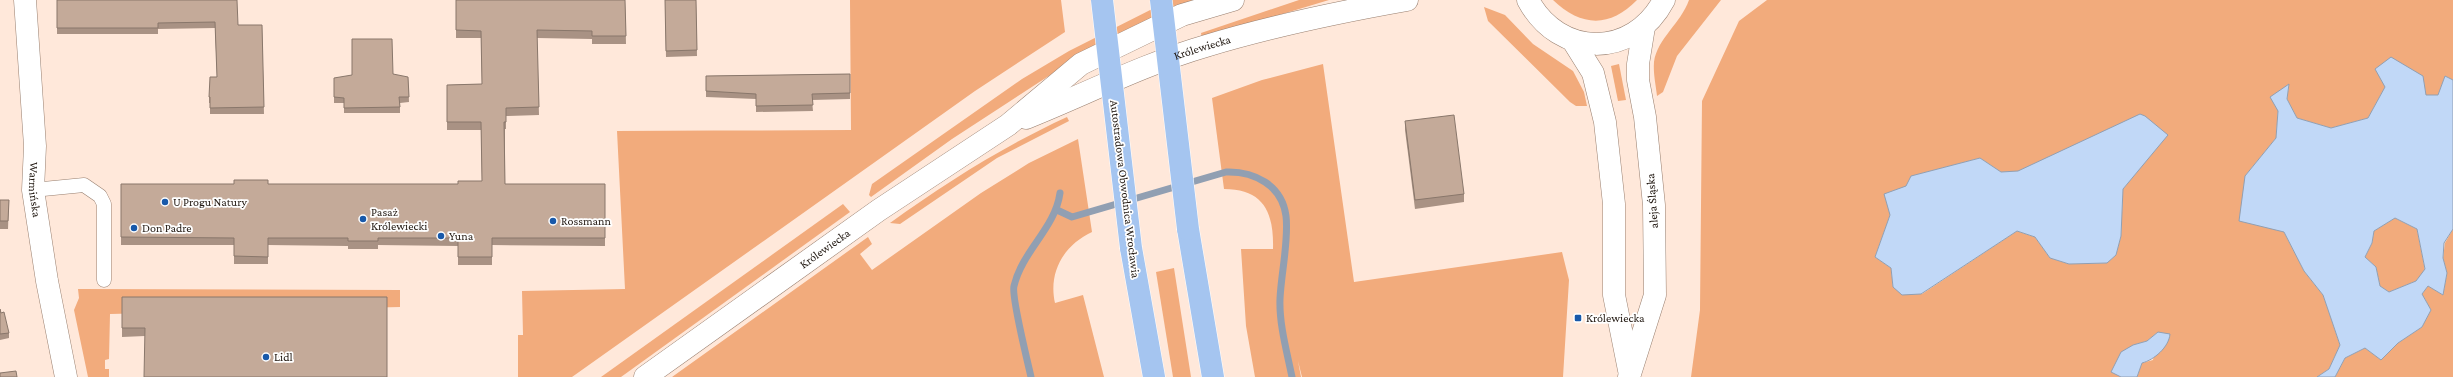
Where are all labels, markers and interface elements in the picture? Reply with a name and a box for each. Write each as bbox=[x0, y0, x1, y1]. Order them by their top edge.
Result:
street label: Królewiecka bbox=[1172, 32, 1233, 63]
street label: Autostradowa Obwodnica Wrocławia bbox=[1107, 99, 1143, 279]
street label: Warmińska bbox=[26, 162, 44, 219]
street label: aleja Śląska bbox=[1643, 173, 1661, 229]
place label: U Progu Natury bbox=[173, 195, 247, 209]
marker: U Progu Natury bbox=[160, 197, 170, 207]
place label: Pasaż Królewiecki bbox=[371, 205, 427, 233]
marker: Pasaż Królewiecki bbox=[358, 214, 368, 224]
place label: Rossmann bbox=[561, 214, 612, 228]
marker: Rossmann bbox=[548, 216, 558, 226]
place label: Don Padre bbox=[142, 221, 192, 235]
marker: Don Padre bbox=[129, 223, 139, 233]
street label: Królewiecka bbox=[797, 226, 853, 271]
place label: Yuna bbox=[449, 229, 474, 243]
marker: Yuna bbox=[436, 231, 446, 241]
place label: Królewiecka bbox=[1586, 311, 1645, 325]
marker: Królewiecka bbox=[1573, 313, 1583, 323]
place label: Lidl bbox=[274, 350, 293, 364]
marker: Lidl bbox=[261, 352, 271, 362]

